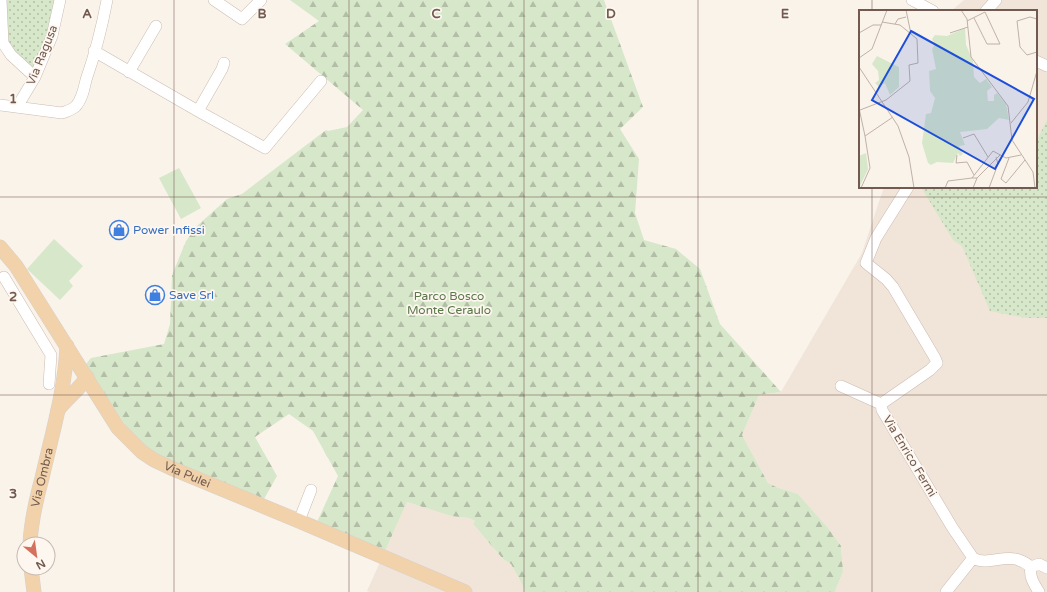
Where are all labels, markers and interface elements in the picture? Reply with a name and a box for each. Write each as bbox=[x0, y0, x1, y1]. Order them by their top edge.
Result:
text: A bbox=[82, 6, 92, 22]
text: B bbox=[257, 6, 267, 22]
text: C bbox=[431, 6, 441, 22]
text: D bbox=[606, 6, 616, 22]
text: E bbox=[781, 6, 789, 22]
inset map bbox=[859, 10, 1037, 188]
street label: Via Ragusa bbox=[24, 23, 60, 87]
text: 1 bbox=[9, 91, 17, 107]
shop icon: Power Infissi bbox=[108, 219, 130, 241]
place label: Power Infissi bbox=[133, 223, 205, 237]
shop icon: Save Srl bbox=[144, 284, 166, 306]
place label: Save Srl bbox=[169, 288, 214, 302]
text: 2 bbox=[9, 289, 17, 305]
park label: Parco Bosco Monte Ceraulo bbox=[407, 289, 491, 317]
street label: Via Enrico Fermi bbox=[880, 413, 940, 499]
street label: Via Ombra bbox=[28, 446, 56, 508]
street label: Via Pulei bbox=[162, 459, 213, 491]
text: 3 bbox=[9, 486, 17, 502]
north arrow bbox=[16, 536, 56, 576]
text: N bbox=[34, 556, 48, 572]

